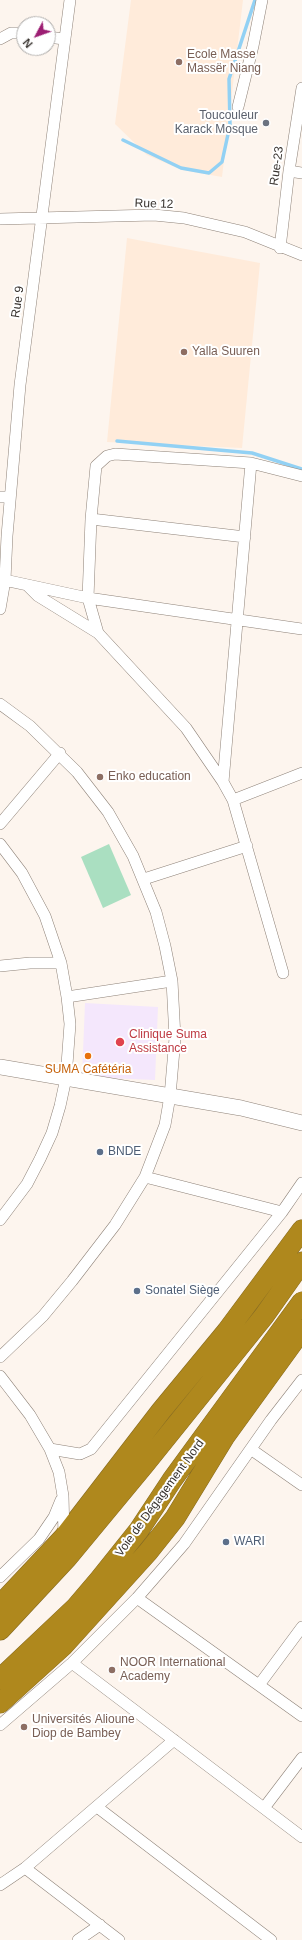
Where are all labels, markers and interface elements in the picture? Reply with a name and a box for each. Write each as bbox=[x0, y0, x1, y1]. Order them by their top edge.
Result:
north arrow bbox=[16, 16, 56, 56]
text: N bbox=[21, 36, 35, 50]
place label: Ecole Masse Massër Niang bbox=[187, 48, 261, 76]
marker: Ecole Masse Massër Niang bbox=[174, 57, 184, 67]
place label: Toucouleur Karack Mosque bbox=[175, 109, 258, 137]
marker: Toucouleur Karack Mosque bbox=[261, 118, 271, 128]
street label: Rue-23 bbox=[267, 146, 287, 186]
street label: Rue 12 bbox=[134, 196, 174, 212]
street label: Rue 9 bbox=[9, 285, 27, 319]
place label: Yalla Suuren bbox=[192, 345, 260, 359]
marker: Yalla Suuren bbox=[179, 347, 189, 357]
place label: Enko education bbox=[108, 770, 191, 784]
marker: Enko education bbox=[95, 772, 105, 782]
place label: Clinique Suma Assistance bbox=[129, 1028, 207, 1056]
marker: Clinique Suma Assistance bbox=[114, 1036, 126, 1048]
marker: SUMA Cafétéria bbox=[83, 1051, 93, 1061]
place label: SUMA Cafétéria bbox=[45, 1063, 131, 1077]
place label: BNDE bbox=[108, 1145, 141, 1159]
marker: BNDE bbox=[95, 1147, 105, 1157]
place label: Sonatel Siège bbox=[145, 1284, 220, 1298]
marker: Sonatel Siège bbox=[132, 1286, 142, 1296]
street label: Voie de Dégagement Nord bbox=[113, 1437, 207, 1559]
place label: WARI bbox=[234, 1535, 265, 1549]
marker: WARI bbox=[221, 1537, 231, 1547]
place label: NOOR International Academy bbox=[120, 1656, 225, 1684]
marker: NOOR International Academy bbox=[107, 1665, 117, 1675]
place label: Universités Alioune Diop de Bambey bbox=[32, 1713, 135, 1741]
marker: Universités Alioune Diop de Bambey bbox=[19, 1722, 29, 1732]

